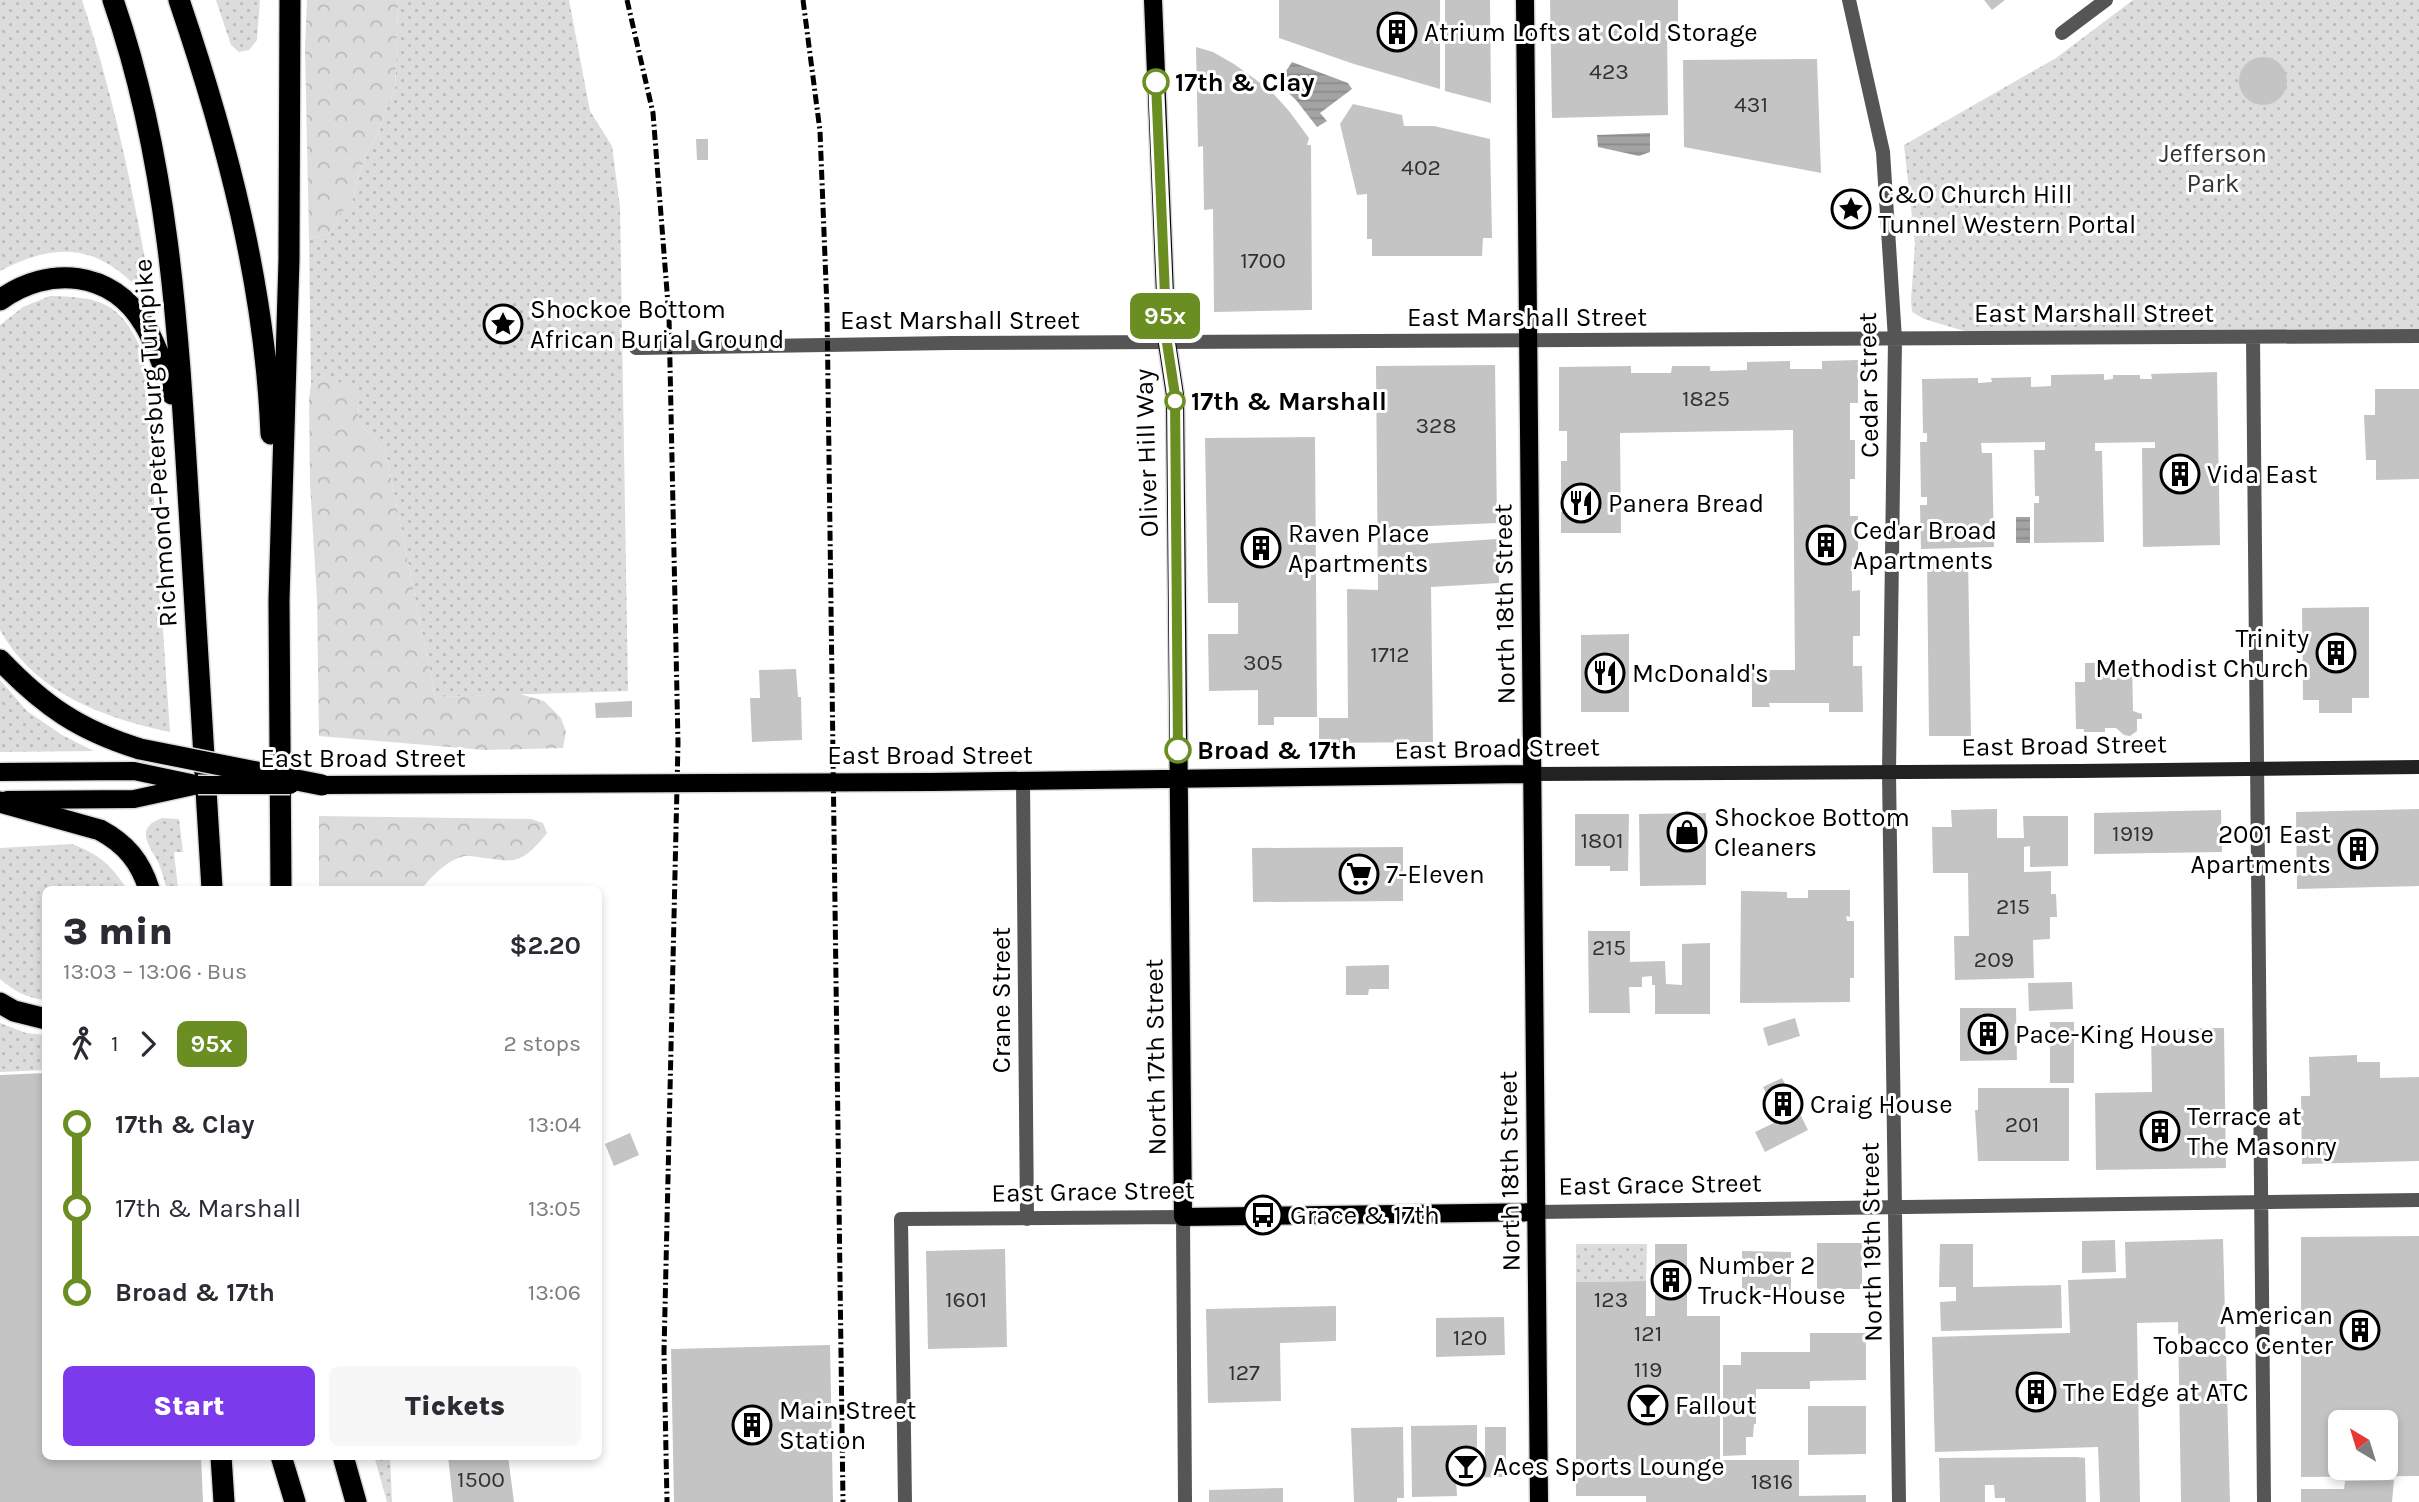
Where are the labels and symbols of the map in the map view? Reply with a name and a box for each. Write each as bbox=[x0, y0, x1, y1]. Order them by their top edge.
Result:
building icon: Atrium Lofts at Cold Storage bbox=[1376, 11, 1418, 53]
place label: Atrium Lofts at Cold Storage bbox=[1424, 17, 1758, 48]
house number: 423 bbox=[1589, 58, 1629, 85]
place label: 17th & Clay bbox=[1175, 67, 1315, 98]
marker: 17th & Clay bbox=[1143, 69, 1169, 95]
house number: 431 bbox=[1734, 91, 1768, 118]
park label: Jefferson Park bbox=[2159, 138, 2267, 199]
house number: 402 bbox=[1401, 154, 1441, 181]
place label: C&O Church Hill Tunnel Western Portal bbox=[1878, 179, 2136, 240]
place icon: C&O Church Hill Tunnel Western Portal bbox=[1830, 188, 1872, 230]
house number: 1700 bbox=[1240, 247, 1286, 274]
street label: Richmond-Petersburg Turnpike bbox=[127, 258, 184, 628]
line badge: 95x bbox=[1125, 293, 1205, 339]
place label: Shockoe Bottom African Burial Ground bbox=[530, 294, 784, 355]
street label: East Marshall Street bbox=[1974, 298, 2214, 329]
street label: East Marshall Street bbox=[1407, 302, 1647, 333]
place icon: Shockoe Bottom African Burial Ground bbox=[482, 303, 524, 345]
street label: East Marshall Street bbox=[840, 305, 1080, 336]
street label: Cedar Street bbox=[1852, 312, 1885, 458]
street label: Oliver Hill Way bbox=[1128, 368, 1165, 538]
house number: 1825 bbox=[1682, 385, 1730, 412]
place label: 17th & Marshall bbox=[1191, 386, 1387, 417]
marker: 17th & Marshall bbox=[1165, 391, 1185, 411]
house number: 328 bbox=[1415, 412, 1457, 439]
building icon: Vida East bbox=[2159, 453, 2201, 495]
place label: Vida East bbox=[2207, 459, 2318, 490]
restaurant icon: Panera Bread bbox=[1560, 482, 1602, 524]
place label: Panera Bread bbox=[1608, 488, 1764, 519]
street label: North 18th Street bbox=[1487, 503, 1522, 705]
place label: Cedar Broad Apartments bbox=[1853, 515, 1997, 576]
place label: Raven Place Apartments bbox=[1288, 518, 1429, 579]
building icon: Cedar Broad Apartments bbox=[1805, 524, 1847, 566]
building icon: Raven Place Apartments bbox=[1240, 527, 1282, 569]
place label: Trinity Methodist Church bbox=[2095, 623, 2309, 684]
building icon: Trinity Methodist Church bbox=[2315, 632, 2357, 674]
house number: 1712 bbox=[1370, 641, 1410, 668]
house number: 305 bbox=[1243, 649, 1283, 676]
restaurant icon: McDonald's bbox=[1584, 652, 1626, 694]
place label: McDonald's bbox=[1632, 658, 1769, 689]
street label: East Broad Street bbox=[1961, 728, 2167, 763]
street label: East Broad Street bbox=[1394, 731, 1600, 766]
place label: Broad & 17th bbox=[1197, 735, 1357, 766]
marker: Broad & 17th bbox=[1165, 737, 1191, 763]
street label: East Broad Street bbox=[827, 740, 1033, 771]
street label: East Broad Street bbox=[260, 743, 466, 774]
place label: Shockoe Bottom Cleaners bbox=[1714, 802, 1910, 863]
shop icon: Shockoe Bottom Cleaners bbox=[1666, 811, 1708, 853]
place label: 2001 East Apartments bbox=[2191, 819, 2331, 880]
house number: 1919 bbox=[2112, 820, 2154, 847]
house number: 1801 bbox=[1581, 827, 1624, 854]
building icon: 2001 East Apartments bbox=[2337, 828, 2379, 870]
supermarket icon: 7-Eleven bbox=[1338, 853, 1380, 895]
place label: 7-Eleven bbox=[1386, 859, 1485, 890]
house number: 215 bbox=[1996, 893, 2030, 920]
street label: Crane Street bbox=[986, 927, 1017, 1073]
house number: 215 bbox=[1592, 934, 1626, 961]
house number: 209 bbox=[1974, 946, 2014, 973]
street label: North 17th Street bbox=[1138, 958, 1173, 1156]
building icon: Pace-King House bbox=[1967, 1013, 2009, 1055]
place label: Pace-King House bbox=[2015, 1019, 2214, 1050]
street label: North 18th Street bbox=[1492, 1070, 1527, 1272]
building icon: Craig House bbox=[1762, 1083, 1804, 1125]
place label: Craig House bbox=[1810, 1089, 1953, 1120]
place label: Terrace at The Masonry bbox=[2187, 1101, 2337, 1162]
building icon: Terrace at The Masonry bbox=[2139, 1110, 2181, 1152]
house number: 201 bbox=[2005, 1111, 2039, 1138]
street label: North 19th Street bbox=[1854, 1142, 1889, 1342]
street label: East Grace Street bbox=[1558, 1167, 1762, 1202]
street label: East Grace Street bbox=[991, 1174, 1195, 1209]
bus stop icon: Grace & 17th bbox=[1242, 1194, 1284, 1236]
place label: Grace & 17th bbox=[1290, 1200, 1440, 1231]
place label: Number 2 Truck-House bbox=[1698, 1250, 1846, 1311]
building icon: Number 2 Truck-House bbox=[1650, 1259, 1692, 1301]
house number: 1601 bbox=[945, 1286, 987, 1313]
house number: 123 bbox=[1594, 1286, 1628, 1313]
place label: American Tobacco Center bbox=[2153, 1300, 2334, 1361]
building icon: American Tobacco Center bbox=[2339, 1309, 2381, 1351]
house number: 121 bbox=[1634, 1320, 1662, 1347]
house number: 120 bbox=[1453, 1324, 1487, 1351]
house number: 119 bbox=[1634, 1356, 1662, 1383]
house number: 127 bbox=[1228, 1359, 1260, 1386]
building icon: The Edge at ATC bbox=[2015, 1371, 2057, 1413]
place label: The Edge at ATC bbox=[2063, 1377, 2249, 1408]
bar icon: Fallout bbox=[1627, 1384, 1669, 1426]
place label: Fallout bbox=[1675, 1390, 1757, 1421]
place label: Main Street Station bbox=[779, 1395, 917, 1456]
building icon: Main Street Station bbox=[731, 1404, 773, 1446]
north arrow bbox=[2328, 1410, 2398, 1480]
bar icon: Aces Sports Lounge bbox=[1445, 1445, 1487, 1487]
place label: Aces Sports Lounge bbox=[1493, 1451, 1725, 1482]
house number: 1500 bbox=[457, 1466, 505, 1493]
house number: 1816 bbox=[1751, 1468, 1793, 1495]

